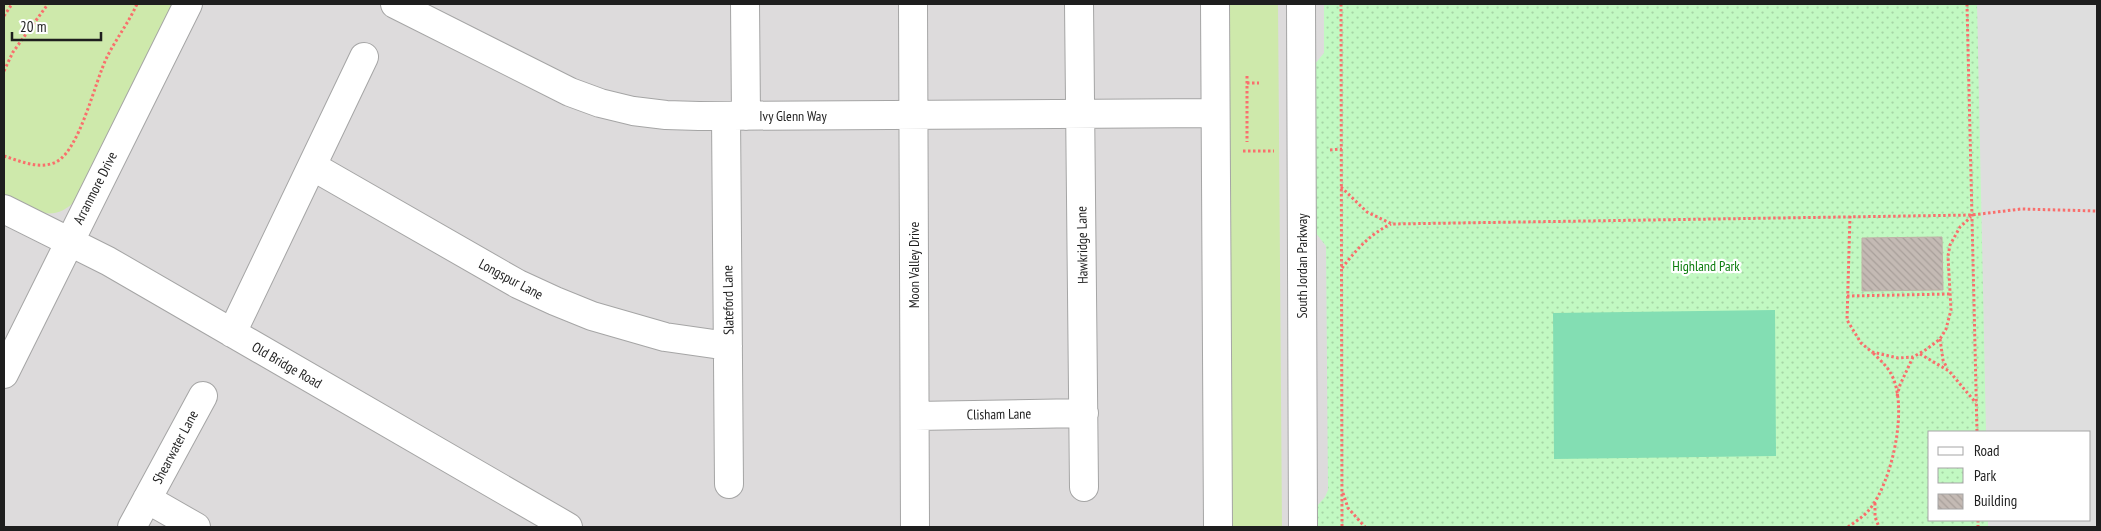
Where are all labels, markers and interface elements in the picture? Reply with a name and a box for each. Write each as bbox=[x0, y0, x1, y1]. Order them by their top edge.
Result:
scale bar bbox=[12, 10, 101, 42]
text: 20 m bbox=[20, 17, 46, 36]
street label: Ivy Glenn Way bbox=[759, 107, 827, 125]
street label: Arranmore Drive bbox=[69, 148, 121, 227]
street label: Hawkridge Lane bbox=[1072, 206, 1092, 284]
street label: South Jordan Parkway bbox=[1293, 213, 1311, 319]
street label: Moon Valley Drive bbox=[905, 221, 923, 308]
street label: Longspur Lane bbox=[476, 255, 546, 304]
park label: Highland Park bbox=[1672, 257, 1740, 275]
street label: Slateford Lane bbox=[718, 265, 738, 335]
street label: Old Bridge Road bbox=[249, 338, 325, 392]
street label: Clisham Lane bbox=[967, 404, 1032, 424]
street label: Shearwater Lane bbox=[148, 407, 202, 487]
legend bbox=[1928, 431, 2091, 521]
text: Road bbox=[1974, 441, 2000, 460]
text: Park bbox=[1974, 466, 1996, 485]
text: Building bbox=[1974, 491, 2017, 510]

